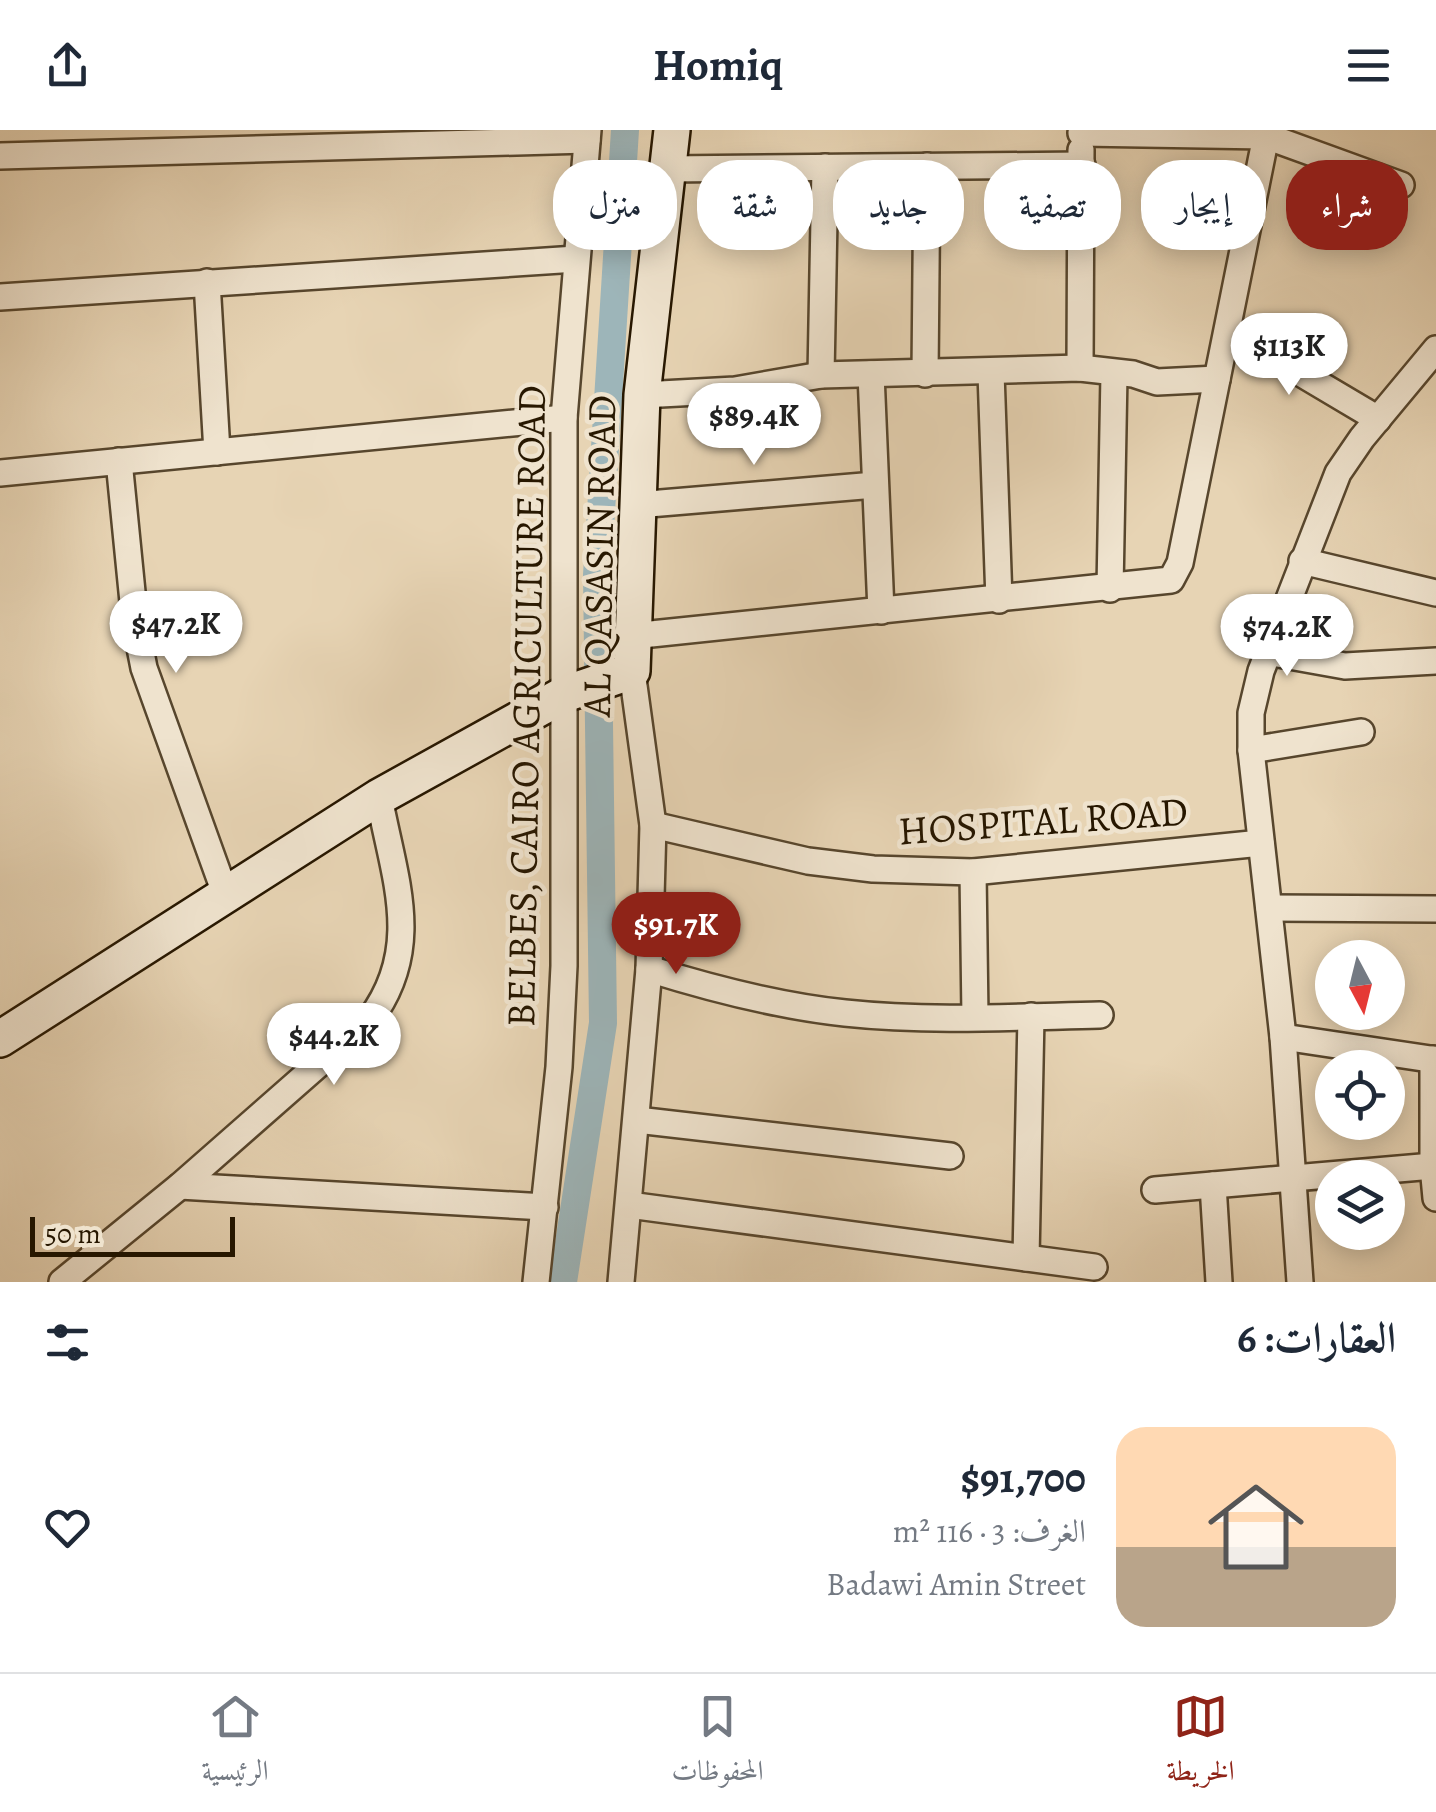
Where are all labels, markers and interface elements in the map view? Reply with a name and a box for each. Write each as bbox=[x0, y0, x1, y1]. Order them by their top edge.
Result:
text: Homiq bbox=[653, 34, 783, 96]
icon: share bbox=[40, 38, 95, 93]
icon: menu bbox=[1341, 38, 1396, 93]
chip: منزل bbox=[553, 160, 677, 250]
chip: شقة bbox=[697, 160, 813, 250]
chip: جديد bbox=[833, 160, 964, 250]
chip: تصفية bbox=[984, 160, 1121, 250]
chip: إيجار bbox=[1141, 160, 1266, 250]
chip: شراء bbox=[1286, 160, 1408, 250]
pin: $113K bbox=[1219, 313, 1359, 398]
text: $113K bbox=[1253, 323, 1325, 367]
pin: $89.4K bbox=[673, 383, 835, 468]
street label: BELBES, CAIRO AGRICULTURE ROAD bbox=[493, 385, 559, 1027]
text: $89.4K bbox=[709, 393, 799, 437]
street label: AL QASASIN ROAD bbox=[569, 394, 629, 719]
pin: $47.2K bbox=[95, 591, 257, 676]
pin: $74.2K bbox=[1206, 594, 1368, 679]
text: $47.2K bbox=[132, 601, 220, 645]
text: $74.2K bbox=[1243, 604, 1331, 648]
street label: HOSPITAL ROAD bbox=[896, 783, 1190, 859]
pin: $91.7K bbox=[595, 892, 757, 977]
text: $91.7K bbox=[634, 902, 718, 946]
north arrow bbox=[1315, 940, 1405, 1030]
map controls bbox=[1315, 940, 1405, 1250]
pin: $44.2K bbox=[253, 1003, 415, 1088]
text: $44.2K bbox=[289, 1013, 379, 1057]
button: locate bbox=[1315, 1050, 1405, 1140]
button: layers bbox=[1315, 1160, 1405, 1250]
scale bar bbox=[30, 1212, 235, 1256]
text: 50 m bbox=[45, 1215, 101, 1253]
text: العقارات: 6 bbox=[1237, 1309, 1396, 1366]
icon: filters bbox=[40, 1315, 95, 1370]
text: $91,700 bbox=[960, 1449, 1086, 1506]
icon: home bbox=[1196, 1467, 1316, 1587]
icon: heart bbox=[40, 1500, 95, 1555]
text: الغرف: 3 · 116 m² bbox=[893, 1509, 1086, 1553]
text: Badawi Amin Street bbox=[826, 1562, 1086, 1606]
tab: الرئيسية bbox=[201, 1689, 269, 1798]
tab: المحفوظات bbox=[671, 1689, 764, 1798]
tab: الخريطة bbox=[1166, 1689, 1235, 1798]

